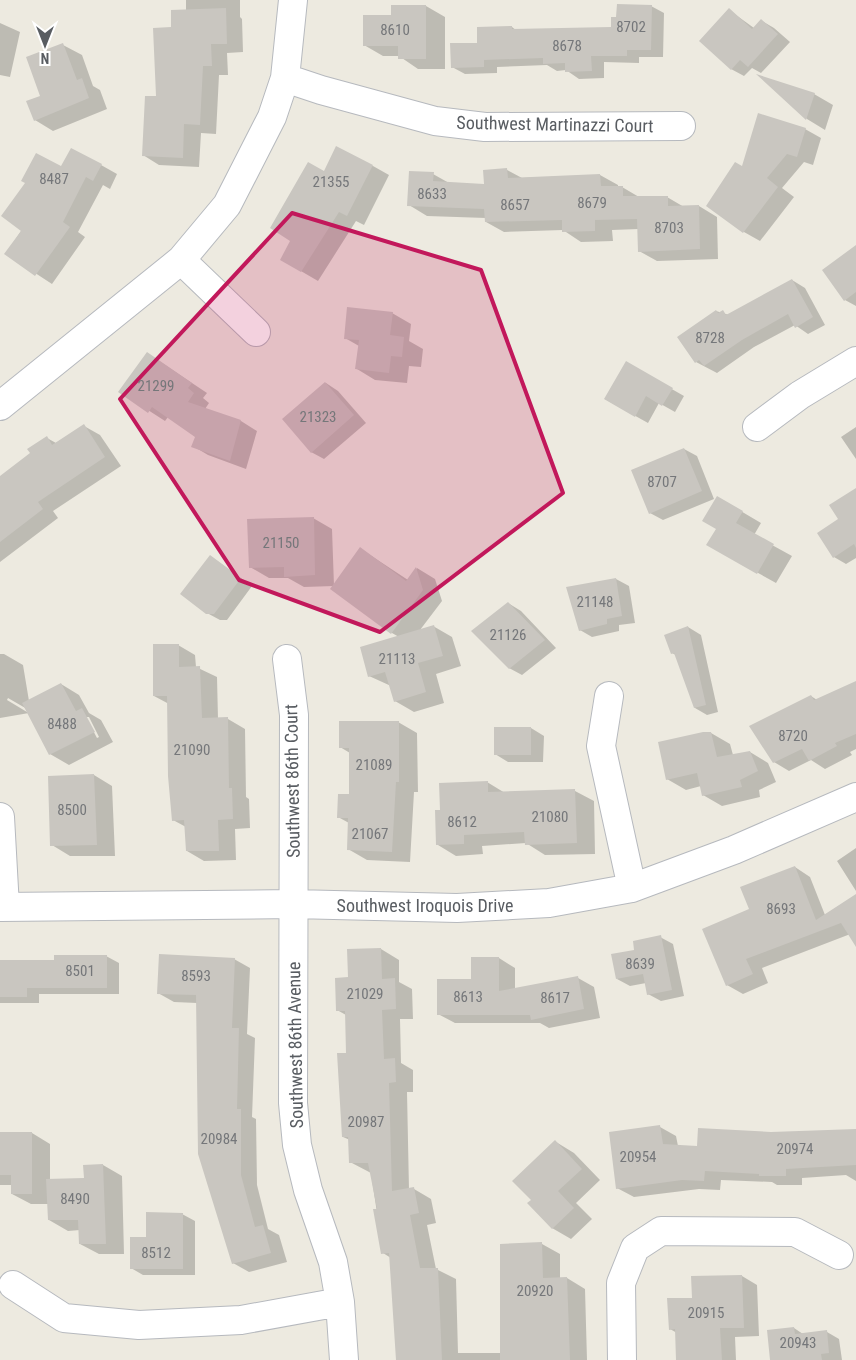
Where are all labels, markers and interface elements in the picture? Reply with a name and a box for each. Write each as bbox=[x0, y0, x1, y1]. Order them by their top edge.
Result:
house number: 8702 bbox=[616, 18, 646, 36]
north arrow bbox=[20, 20, 70, 70]
house number: 8610 bbox=[380, 21, 410, 39]
house number: 8678 bbox=[552, 37, 582, 55]
text: N bbox=[41, 50, 49, 66]
street label: Southwest Martinazzi Court bbox=[456, 112, 654, 136]
house number: 8487 bbox=[39, 170, 69, 188]
house number: 21355 bbox=[312, 173, 350, 191]
house number: 8633 bbox=[417, 185, 447, 203]
house number: 8679 bbox=[577, 194, 607, 212]
house number: 8657 bbox=[500, 196, 530, 214]
house number: 8703 bbox=[654, 219, 684, 237]
house number: 8728 bbox=[695, 329, 725, 347]
house number: 21299 bbox=[137, 377, 175, 395]
house number: 21323 bbox=[299, 408, 337, 426]
house number: 8707 bbox=[647, 473, 677, 491]
house number: 21150 bbox=[262, 534, 300, 552]
house number: 21148 bbox=[576, 593, 614, 611]
house number: 21126 bbox=[489, 626, 527, 644]
house number: 21113 bbox=[378, 650, 416, 668]
street label: Southwest 86th Court bbox=[280, 704, 304, 858]
house number: 8488 bbox=[47, 715, 77, 733]
house number: 8720 bbox=[778, 727, 808, 745]
house number: 21090 bbox=[173, 741, 211, 759]
house number: 21089 bbox=[355, 756, 393, 774]
house number: 8500 bbox=[57, 801, 87, 819]
house number: 21080 bbox=[531, 808, 569, 826]
house number: 8612 bbox=[447, 813, 477, 831]
house number: 21067 bbox=[351, 825, 389, 843]
street label: Southwest Iroquois Drive bbox=[337, 895, 513, 916]
house number: 8693 bbox=[766, 900, 796, 918]
house number: 8639 bbox=[625, 955, 655, 973]
house number: 8501 bbox=[65, 962, 95, 980]
street label: Southwest 86th Avenue bbox=[283, 962, 307, 1128]
house number: 8593 bbox=[181, 967, 211, 985]
house number: 21029 bbox=[346, 985, 384, 1003]
house number: 8613 bbox=[453, 988, 483, 1006]
house number: 8617 bbox=[540, 989, 570, 1007]
house number: 20987 bbox=[347, 1113, 385, 1131]
house number: 20984 bbox=[200, 1130, 238, 1148]
house number: 20974 bbox=[776, 1140, 814, 1158]
house number: 20954 bbox=[619, 1148, 657, 1166]
house number: 8490 bbox=[60, 1190, 90, 1208]
house number: 8512 bbox=[141, 1244, 171, 1262]
house number: 20920 bbox=[516, 1282, 554, 1300]
house number: 20915 bbox=[687, 1304, 725, 1322]
house number: 20943 bbox=[779, 1334, 817, 1352]

